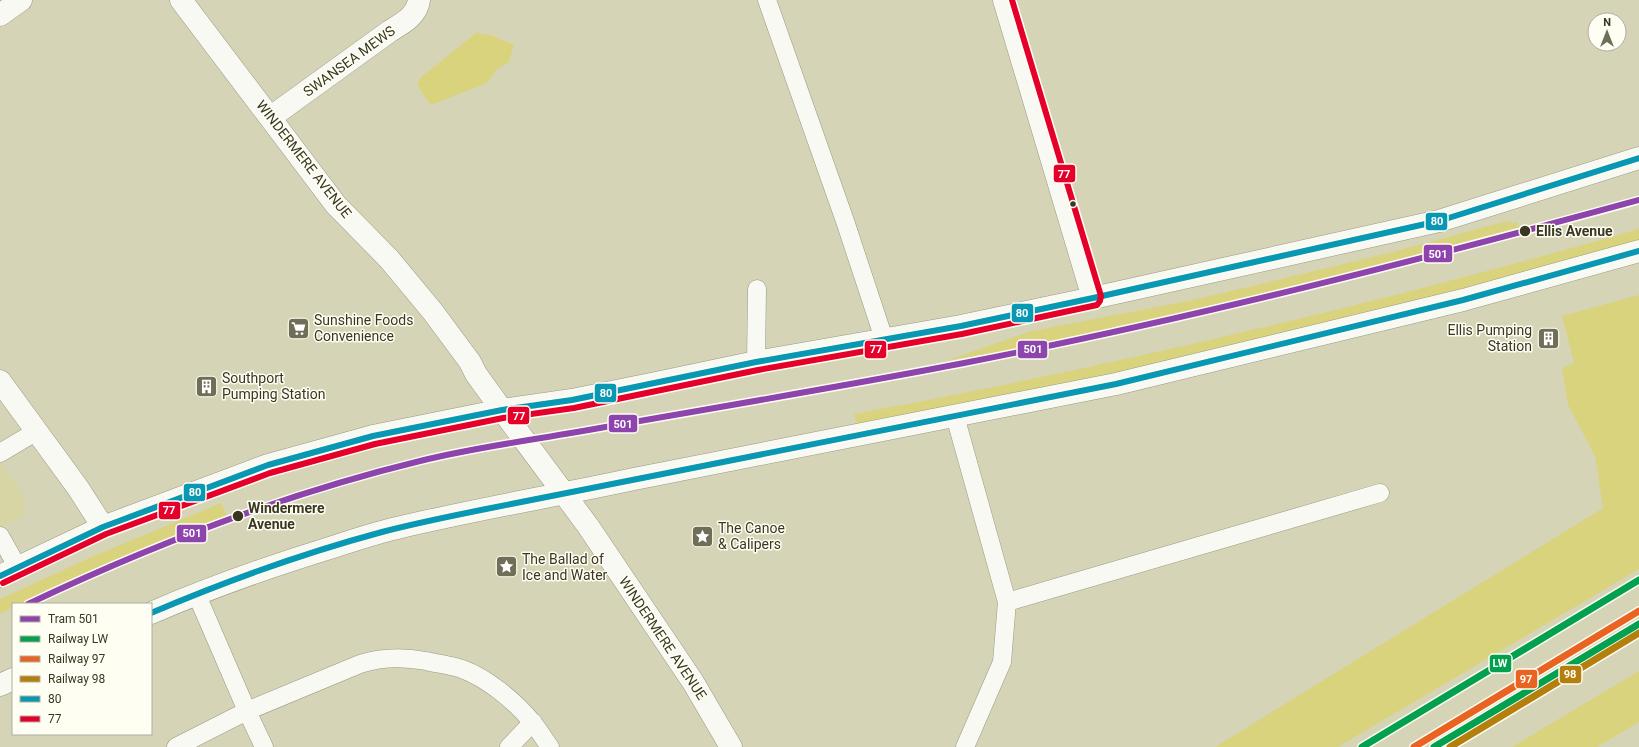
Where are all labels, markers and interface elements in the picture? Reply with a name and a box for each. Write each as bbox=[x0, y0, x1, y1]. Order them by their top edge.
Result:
north arrow bbox=[1587, 12, 1627, 52]
text: N bbox=[1603, 16, 1611, 29]
street label: SWANSEA MEWS bbox=[300, 22, 398, 100]
street label: WINDERMERE AVENUE bbox=[253, 97, 355, 221]
line badge: 77 bbox=[1053, 164, 1076, 183]
text: 77 bbox=[1058, 168, 1070, 181]
unlabelled marker bbox=[1068, 199, 1078, 209]
line badge: 80 bbox=[1425, 212, 1448, 231]
text: 80 bbox=[1431, 215, 1443, 228]
place label: Ellis Avenue bbox=[1536, 223, 1613, 239]
marker: Ellis Avenue bbox=[1518, 224, 1532, 238]
line badge: 501 bbox=[1423, 244, 1453, 263]
text: 501 bbox=[1429, 248, 1447, 261]
line badge: 80 bbox=[1011, 303, 1034, 323]
text: 80 bbox=[1016, 307, 1028, 320]
place label: Sunshine Foods Convenience bbox=[314, 312, 413, 344]
supermarket icon: Sunshine Foods Convenience bbox=[286, 315, 312, 341]
place label: Ellis Pumping Station bbox=[1447, 322, 1532, 354]
building icon: Ellis Pumping Station bbox=[1535, 325, 1561, 351]
line badge: 77 bbox=[864, 340, 887, 359]
line badge: 501 bbox=[1017, 340, 1048, 359]
text: 77 bbox=[870, 343, 882, 356]
text: 501 bbox=[1024, 343, 1042, 356]
place label: Southport Pumping Station bbox=[222, 370, 325, 402]
building icon: Southport Pumping Station bbox=[194, 373, 220, 399]
line badge: 80 bbox=[594, 383, 617, 403]
text: 80 bbox=[600, 387, 612, 400]
line badge: 77 bbox=[507, 406, 530, 425]
text: 77 bbox=[513, 410, 525, 423]
line badge: 501 bbox=[608, 414, 638, 433]
text: 501 bbox=[614, 418, 632, 431]
line badge: 80 bbox=[183, 483, 206, 502]
text: 80 bbox=[189, 486, 201, 499]
place label: Windermere Avenue bbox=[248, 500, 325, 532]
line badge: 77 bbox=[158, 501, 181, 520]
text: 77 bbox=[163, 504, 175, 517]
marker: Windermere Avenue bbox=[231, 509, 245, 523]
place label: The Canoe & Calipers bbox=[718, 520, 785, 552]
place icon: The Canoe & Calipers bbox=[690, 523, 716, 549]
line badge: 501 bbox=[176, 524, 207, 543]
text: 501 bbox=[183, 527, 201, 540]
place label: The Ballad of Ice and Water bbox=[522, 551, 608, 583]
place icon: The Ballad of Ice and Water bbox=[494, 554, 520, 580]
street label: WINDERMERE AVENUE bbox=[616, 574, 710, 702]
legend bbox=[12, 603, 152, 735]
text: Tram 501 bbox=[48, 612, 99, 626]
text: Railway LW bbox=[48, 632, 108, 646]
text: Railway 97 bbox=[48, 652, 106, 666]
line badge: LW bbox=[1489, 654, 1512, 673]
text: LW bbox=[1493, 657, 1508, 670]
line badge: 98 bbox=[1559, 665, 1582, 684]
text: 98 bbox=[1564, 668, 1576, 681]
line badge: 97 bbox=[1515, 669, 1538, 689]
text: Railway 98 bbox=[48, 672, 106, 686]
text: 97 bbox=[1520, 673, 1532, 686]
text: 80 bbox=[48, 692, 62, 706]
text: 77 bbox=[48, 712, 62, 726]

